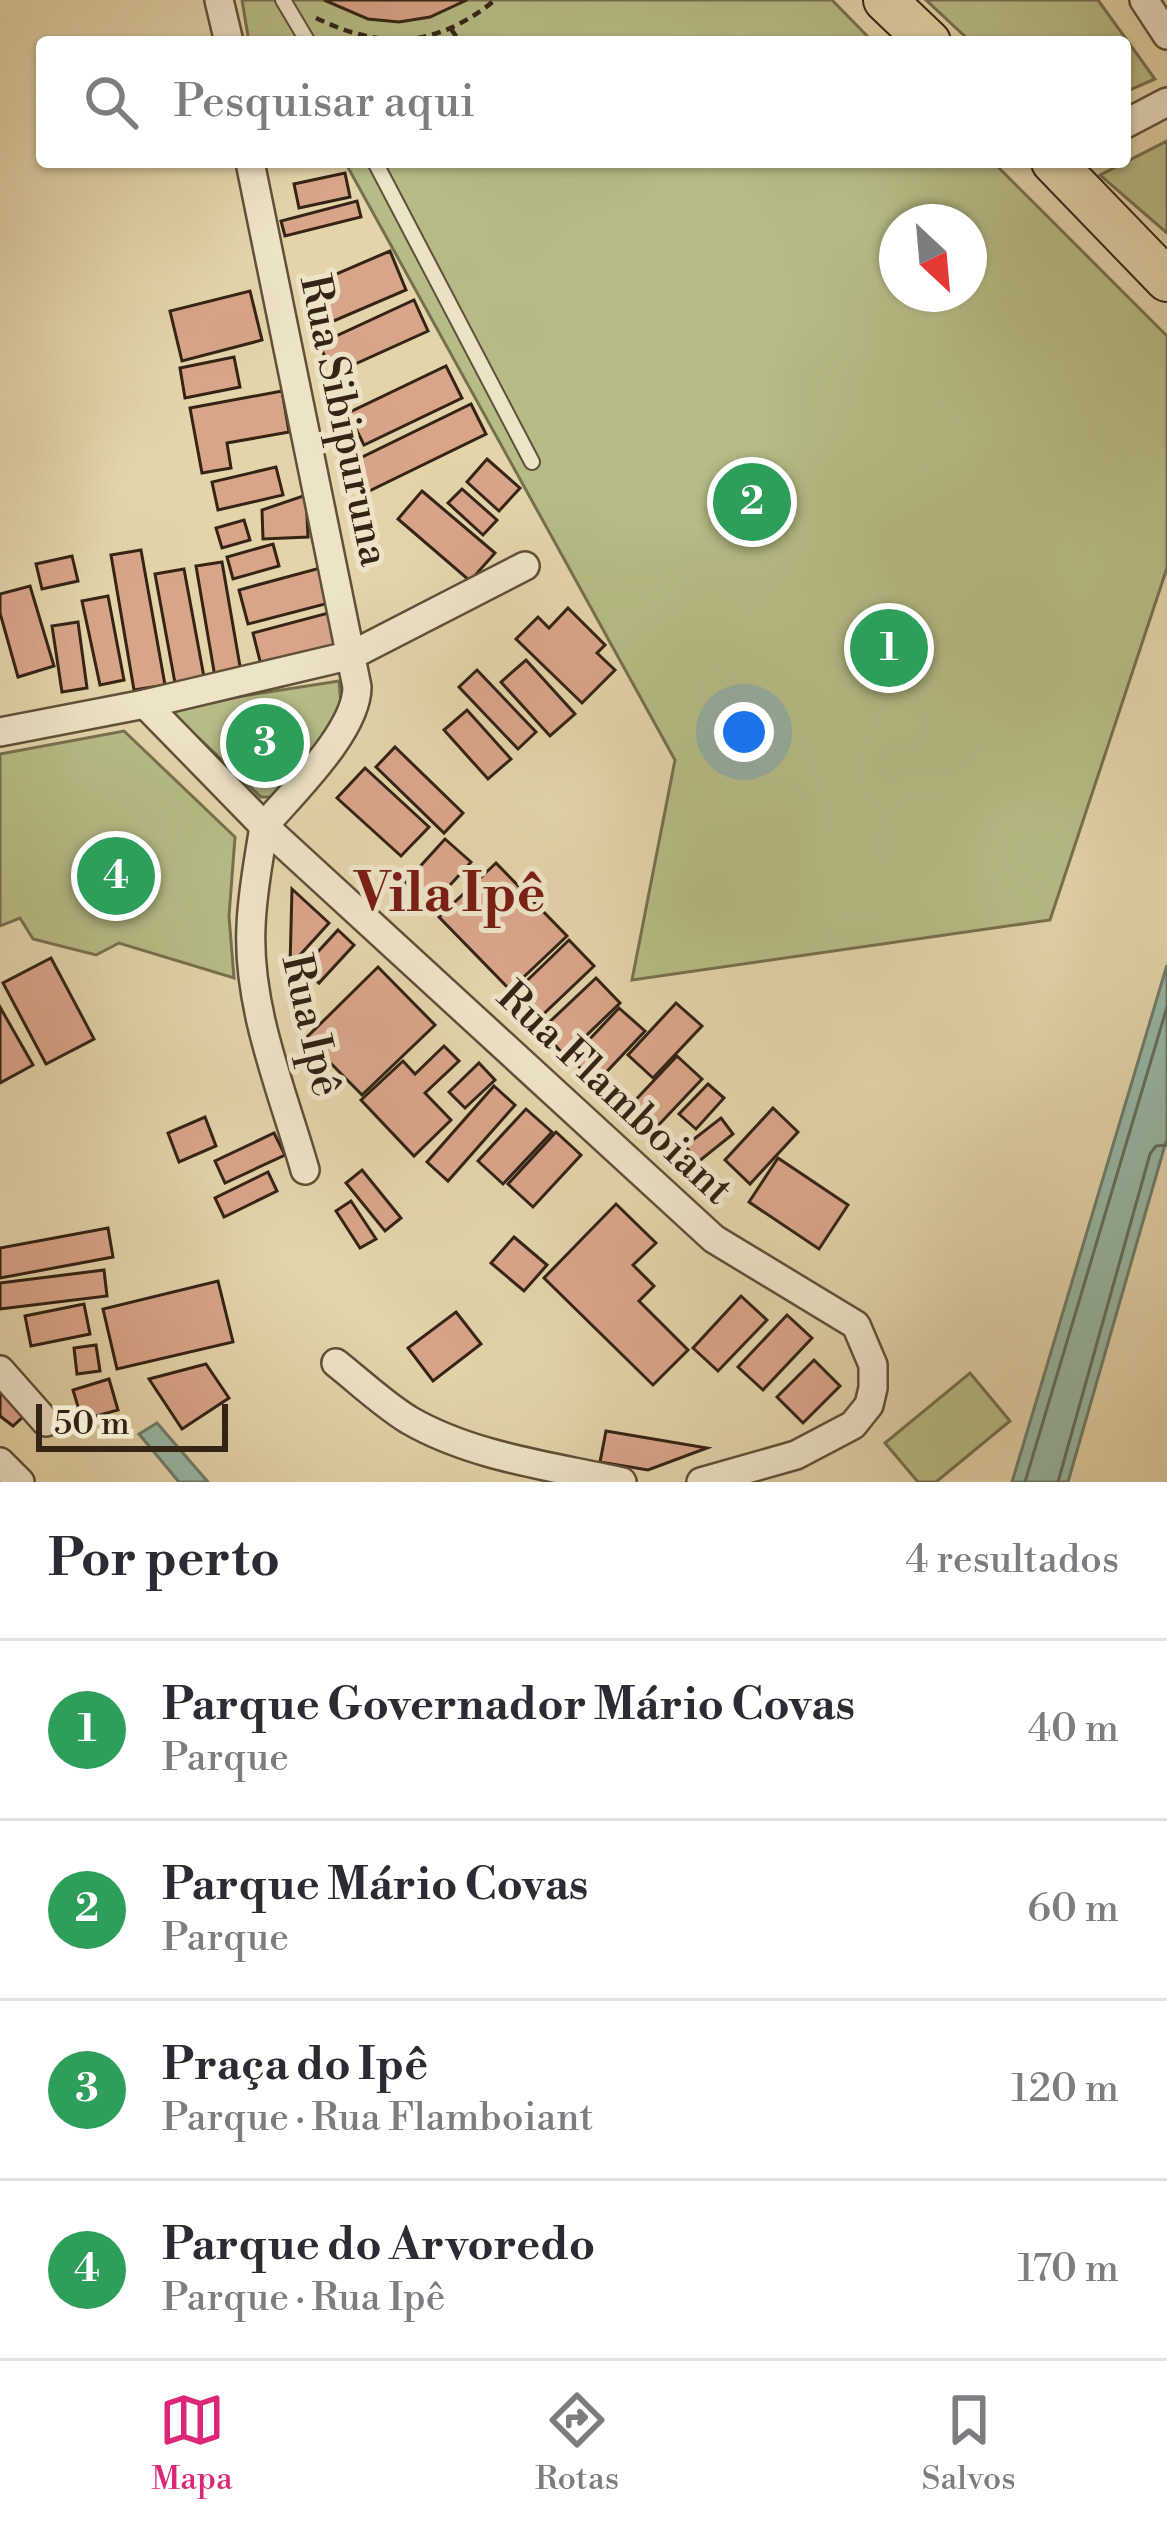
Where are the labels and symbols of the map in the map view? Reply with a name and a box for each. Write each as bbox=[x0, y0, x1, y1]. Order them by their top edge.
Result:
north arrow bbox=[879, 204, 987, 312]
street label: Rua Sibipuruna bbox=[287, 270, 400, 572]
pin: 2 bbox=[713, 457, 791, 547]
pin: 1 bbox=[850, 603, 928, 693]
pin: 3 bbox=[226, 698, 304, 788]
your location bbox=[714, 702, 774, 762]
pin: 4 bbox=[77, 831, 155, 921]
district label: Vila Ipê bbox=[352, 861, 546, 929]
street label: Rua Ipê bbox=[269, 949, 353, 1102]
street label: Rua Flamboiant bbox=[485, 971, 743, 1217]
scale bar bbox=[36, 1398, 228, 1451]

